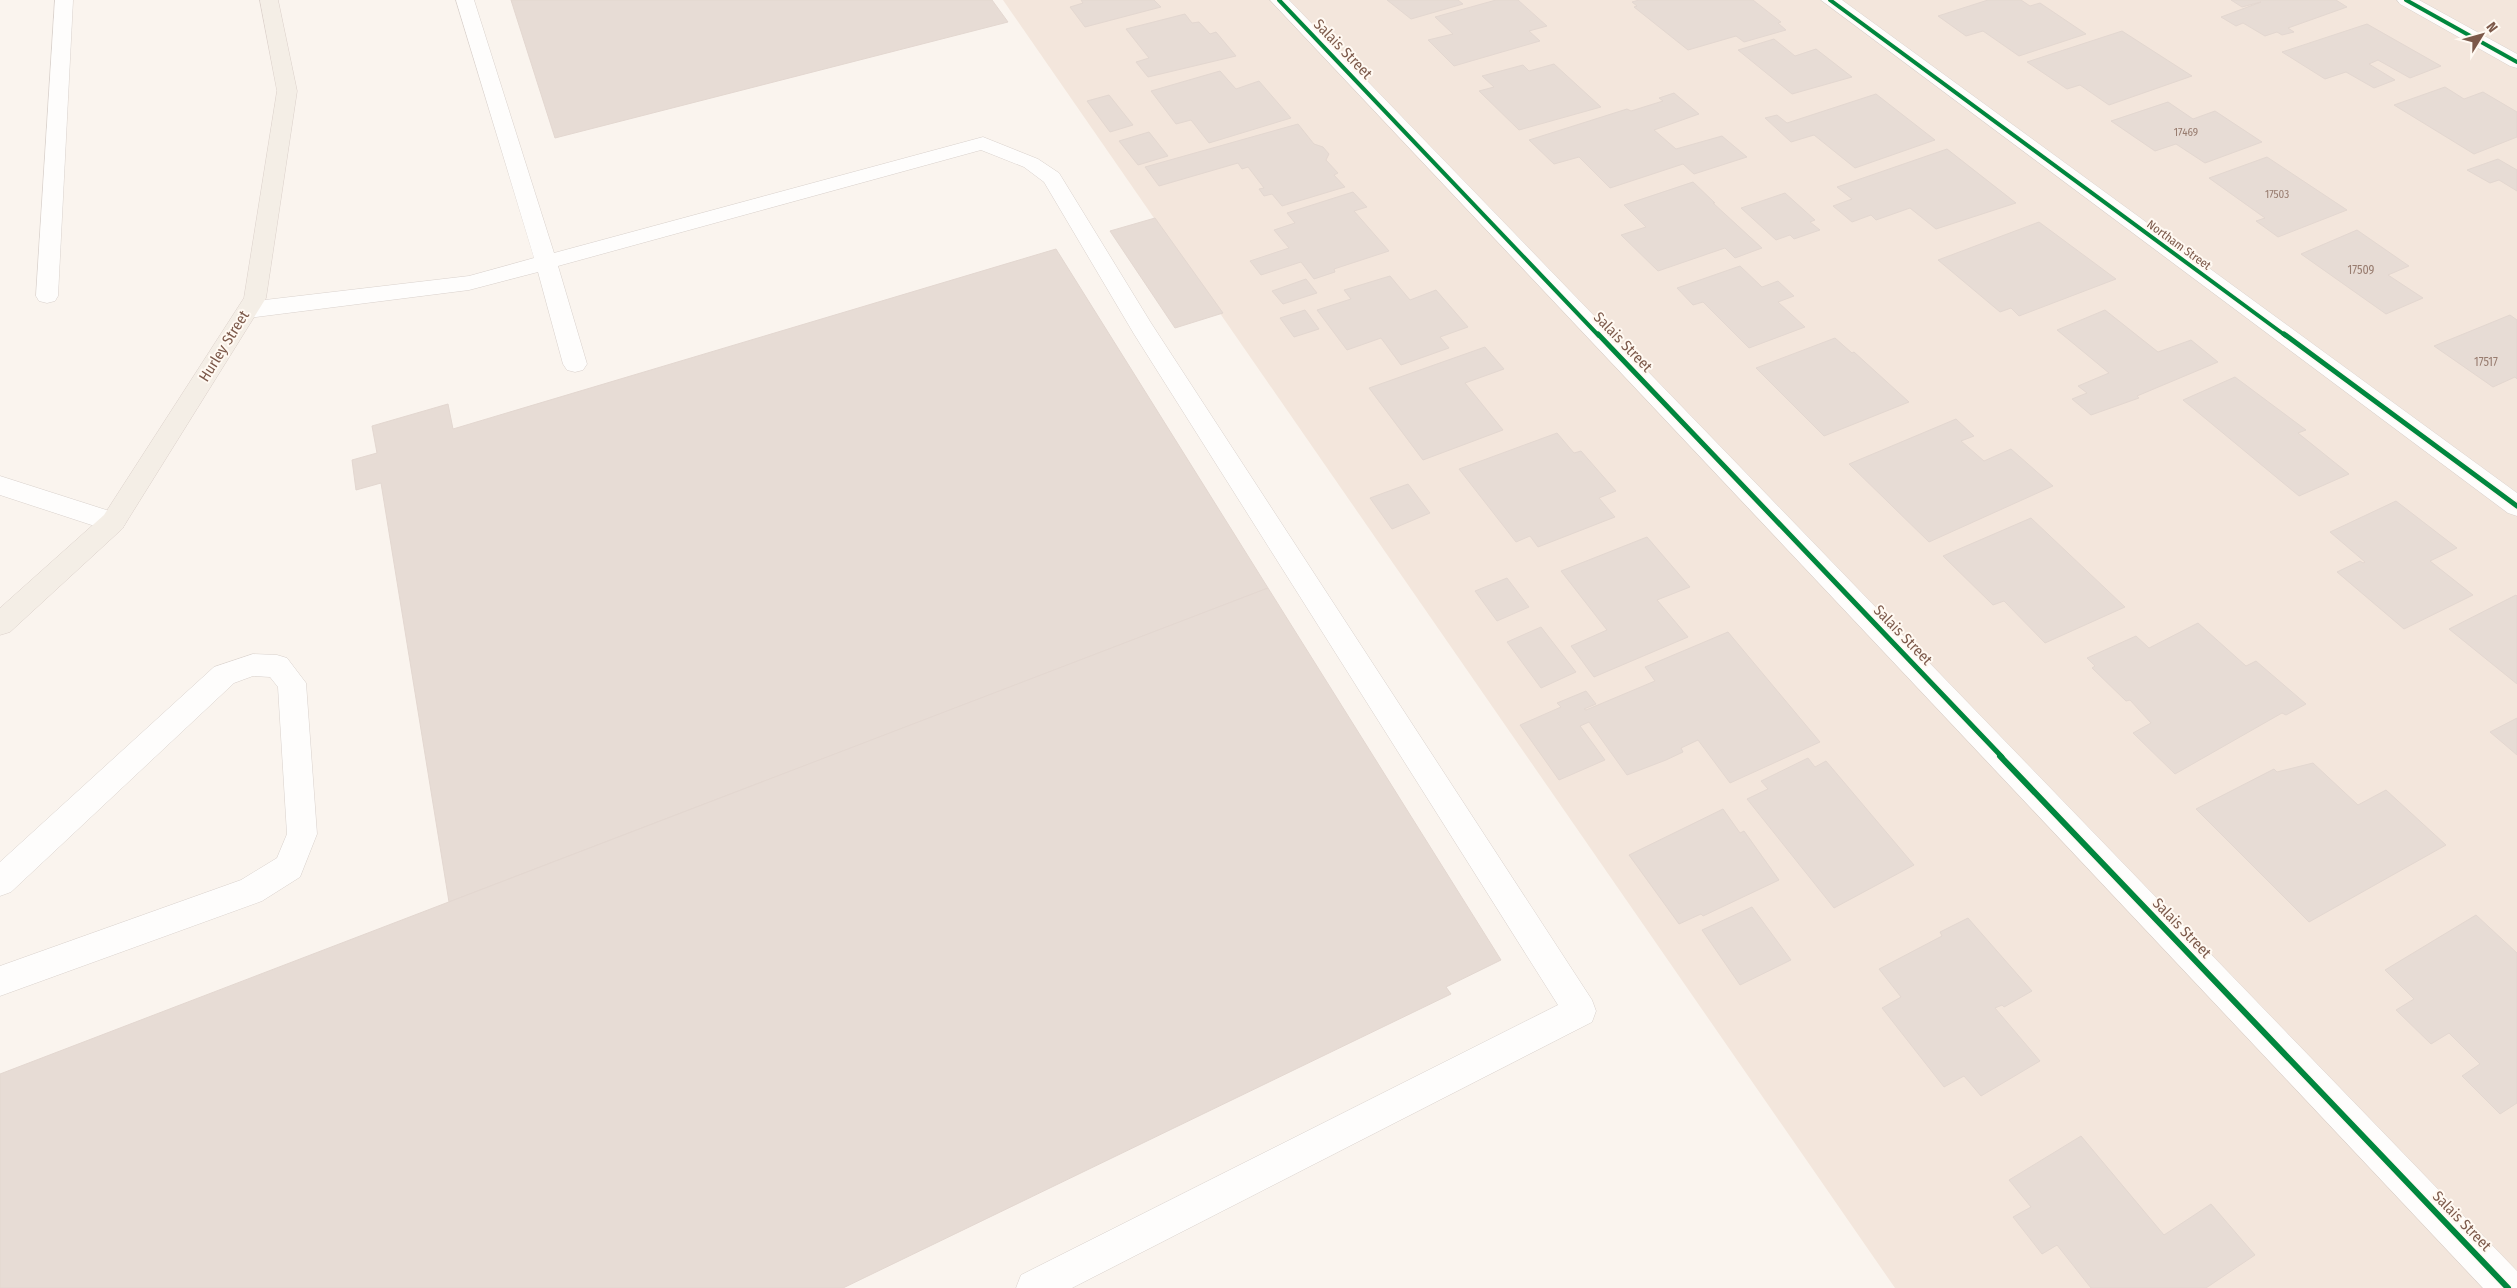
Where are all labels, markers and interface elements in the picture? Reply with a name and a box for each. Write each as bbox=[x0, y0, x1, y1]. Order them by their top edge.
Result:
north arrow bbox=[2457, 10, 2507, 60]
street label: Salais Street bbox=[1310, 15, 1376, 83]
text: N bbox=[2483, 19, 2501, 36]
house number: 17469 bbox=[2174, 126, 2198, 139]
house number: 17503 bbox=[2265, 188, 2289, 201]
street label: Northam Street bbox=[2144, 217, 2214, 273]
house number: 17509 bbox=[2348, 263, 2375, 277]
street label: Hurley Street bbox=[195, 307, 253, 385]
street label: Salais Street bbox=[1590, 308, 1656, 376]
house number: 17517 bbox=[2474, 355, 2498, 369]
street label: Salais Street bbox=[1870, 601, 1936, 669]
street label: Salais Street bbox=[2149, 894, 2215, 962]
street label: Salais Street bbox=[2429, 1187, 2495, 1255]

